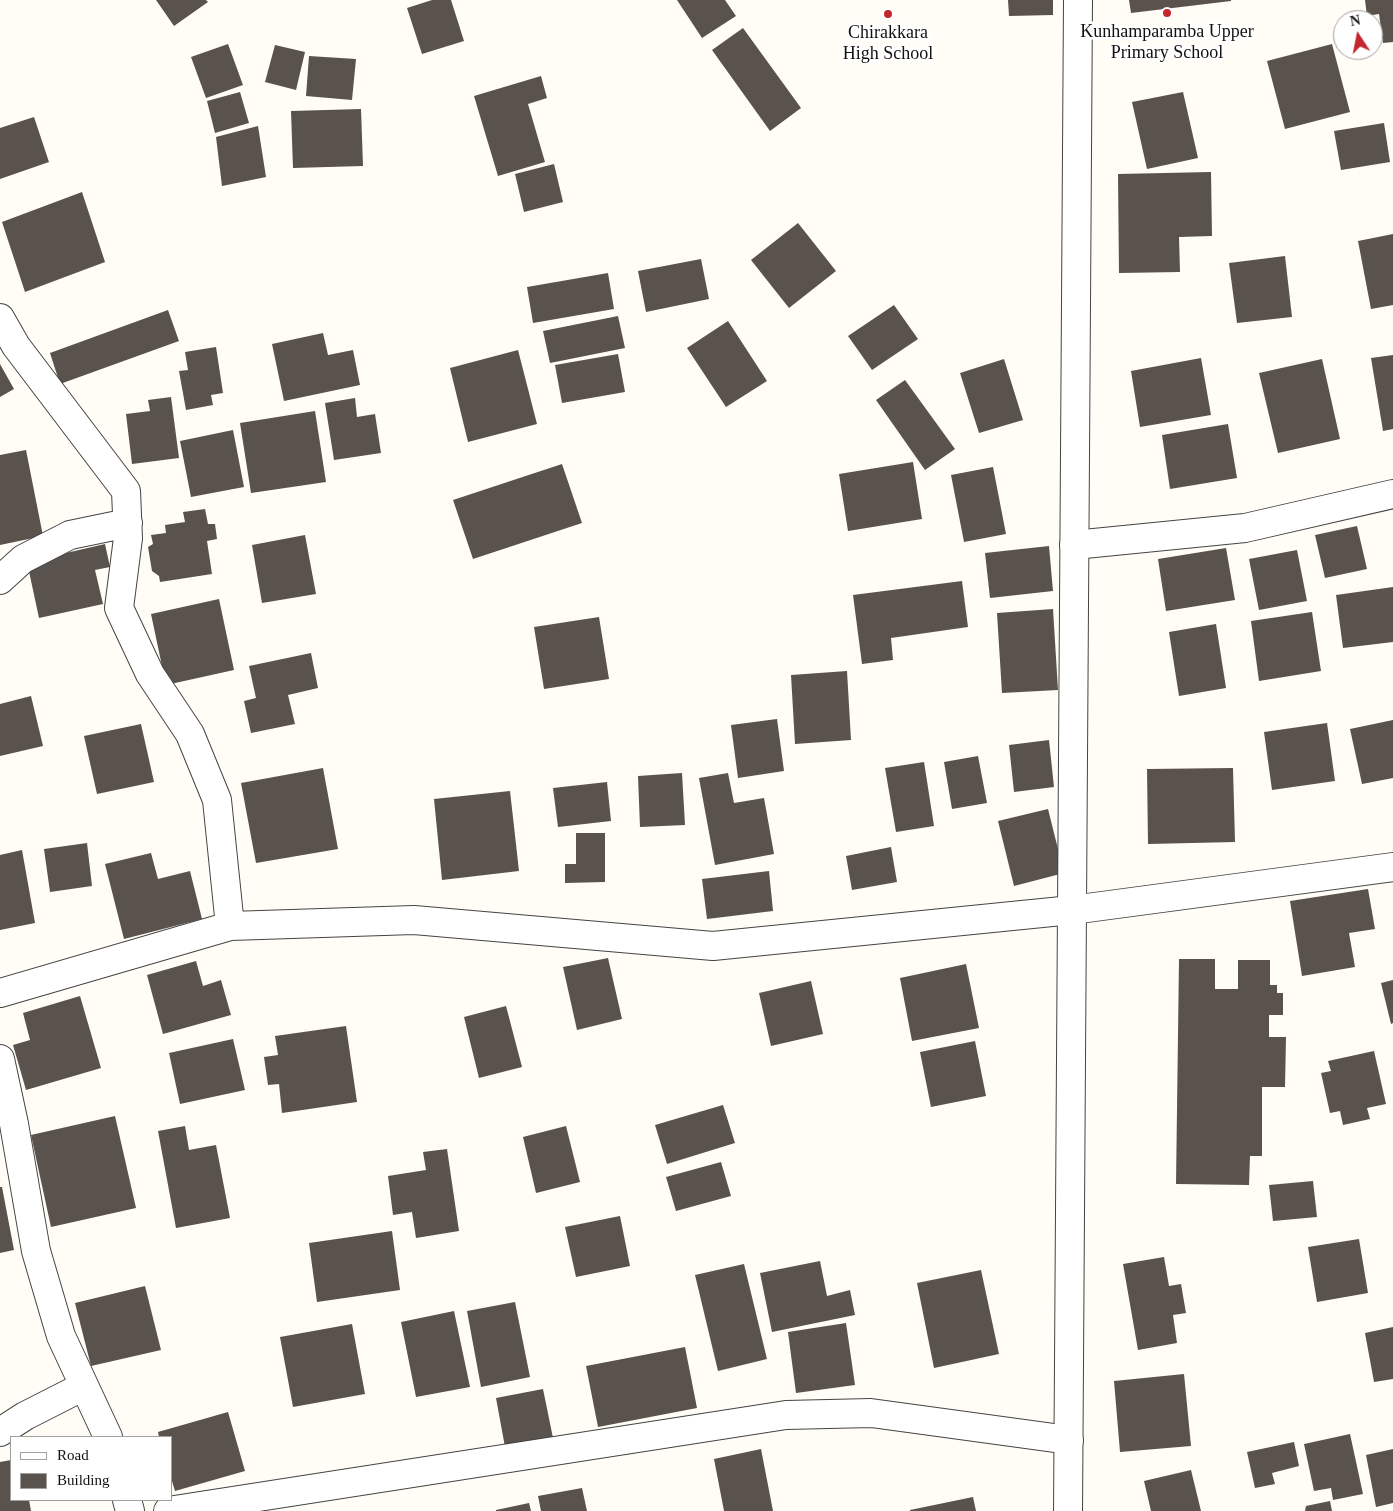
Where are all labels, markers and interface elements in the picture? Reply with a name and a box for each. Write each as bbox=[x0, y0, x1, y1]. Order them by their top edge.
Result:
marker: Kunhamparamba Upper Primary School bbox=[1161, 7, 1173, 19]
marker: Chirakkara High School bbox=[882, 8, 894, 20]
north arrow bbox=[1333, 10, 1383, 60]
text: N bbox=[1349, 12, 1362, 29]
place label: Kunhamparamba Upper Primary School bbox=[1080, 21, 1254, 64]
place label: Chirakkara High School bbox=[843, 22, 933, 64]
legend bbox=[10, 1436, 172, 1501]
text: Road bbox=[57, 1447, 89, 1463]
text: Building bbox=[57, 1472, 110, 1488]

